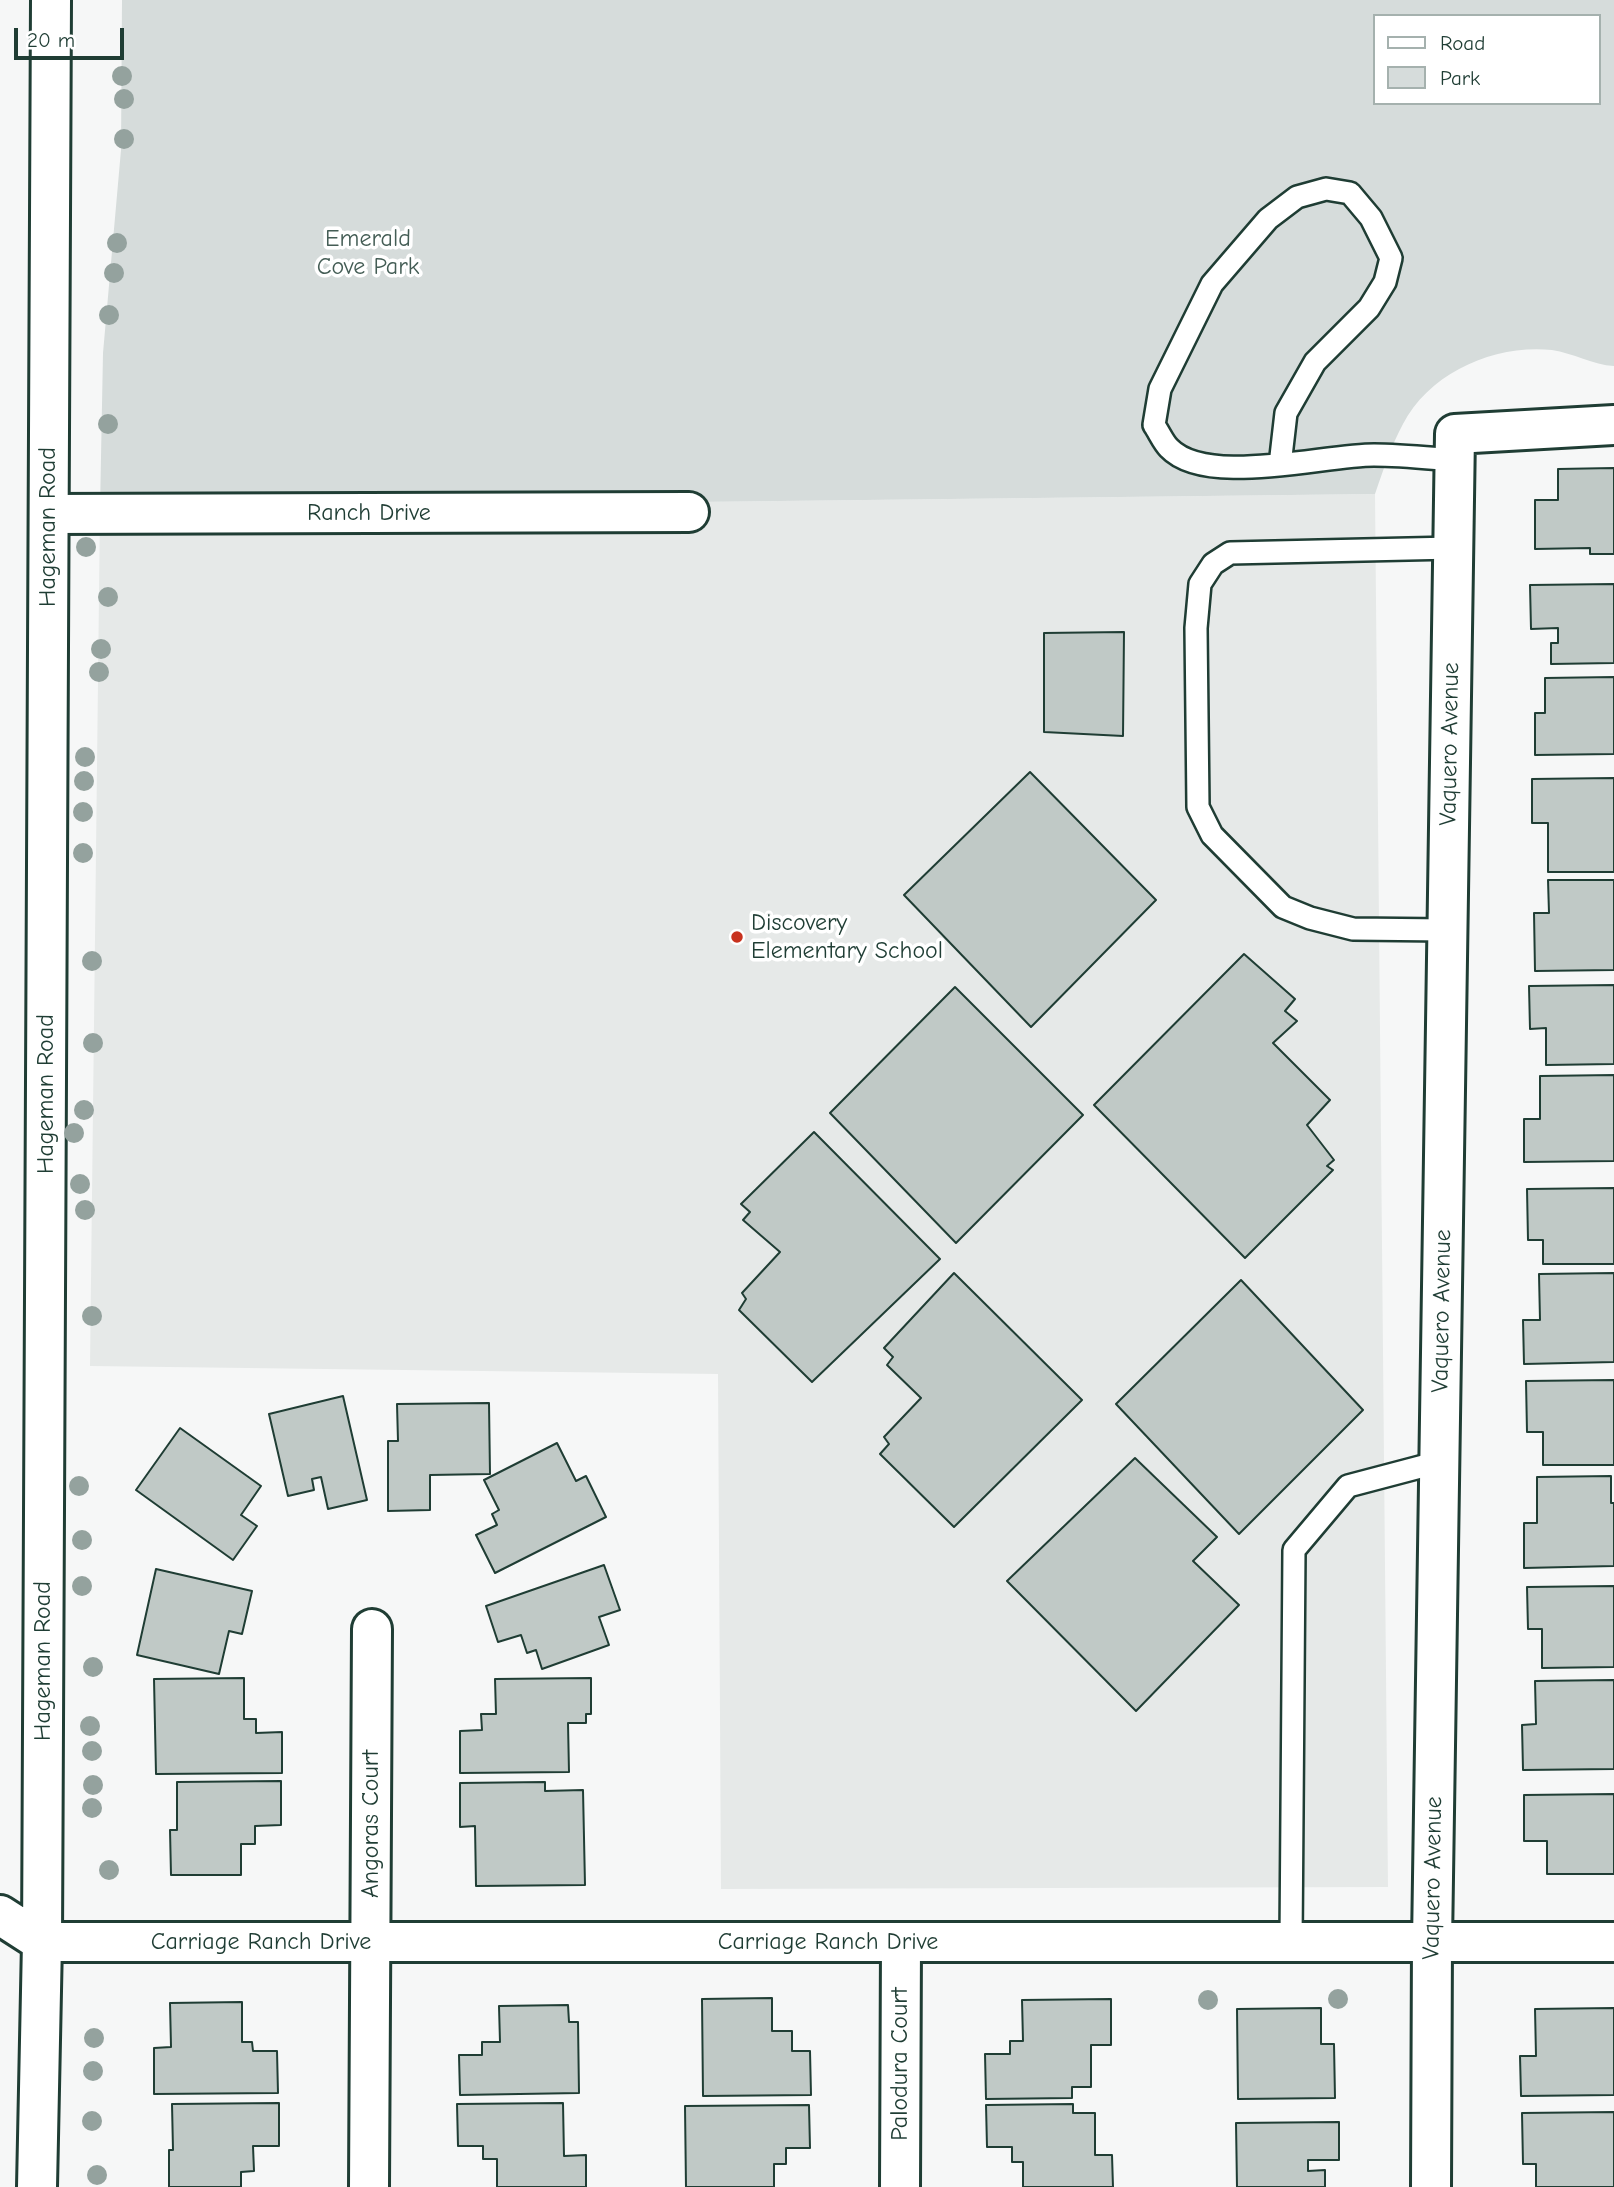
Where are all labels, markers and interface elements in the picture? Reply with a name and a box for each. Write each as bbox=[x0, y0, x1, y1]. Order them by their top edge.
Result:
scale bar bbox=[18, 14, 128, 58]
legend bbox=[1372, 14, 1600, 105]
text: 20 m bbox=[27, 28, 75, 52]
text: Road bbox=[1440, 31, 1485, 55]
text: Park bbox=[1440, 66, 1480, 90]
park label: Emerald Cove Park bbox=[317, 225, 419, 281]
street label: Hageman Road bbox=[34, 447, 62, 607]
street label: Ranch Drive bbox=[307, 499, 431, 527]
street label: Vaquero Avenue bbox=[1434, 662, 1466, 826]
place label: Discovery Elementary School bbox=[751, 909, 943, 965]
marker: Discovery Elementary School bbox=[729, 929, 745, 945]
street label: Hageman Road bbox=[32, 1014, 60, 1174]
street label: Vaquero Avenue bbox=[1426, 1229, 1458, 1393]
street label: Hageman Road bbox=[29, 1581, 57, 1741]
street label: Angoras Court bbox=[357, 1750, 385, 1898]
street label: Vaquero Avenue bbox=[1417, 1796, 1449, 1960]
street label: Carriage Ranch Drive bbox=[151, 1928, 371, 1956]
street label: Carriage Ranch Drive bbox=[718, 1928, 938, 1956]
street label: Palodura Court bbox=[886, 1987, 914, 2141]

